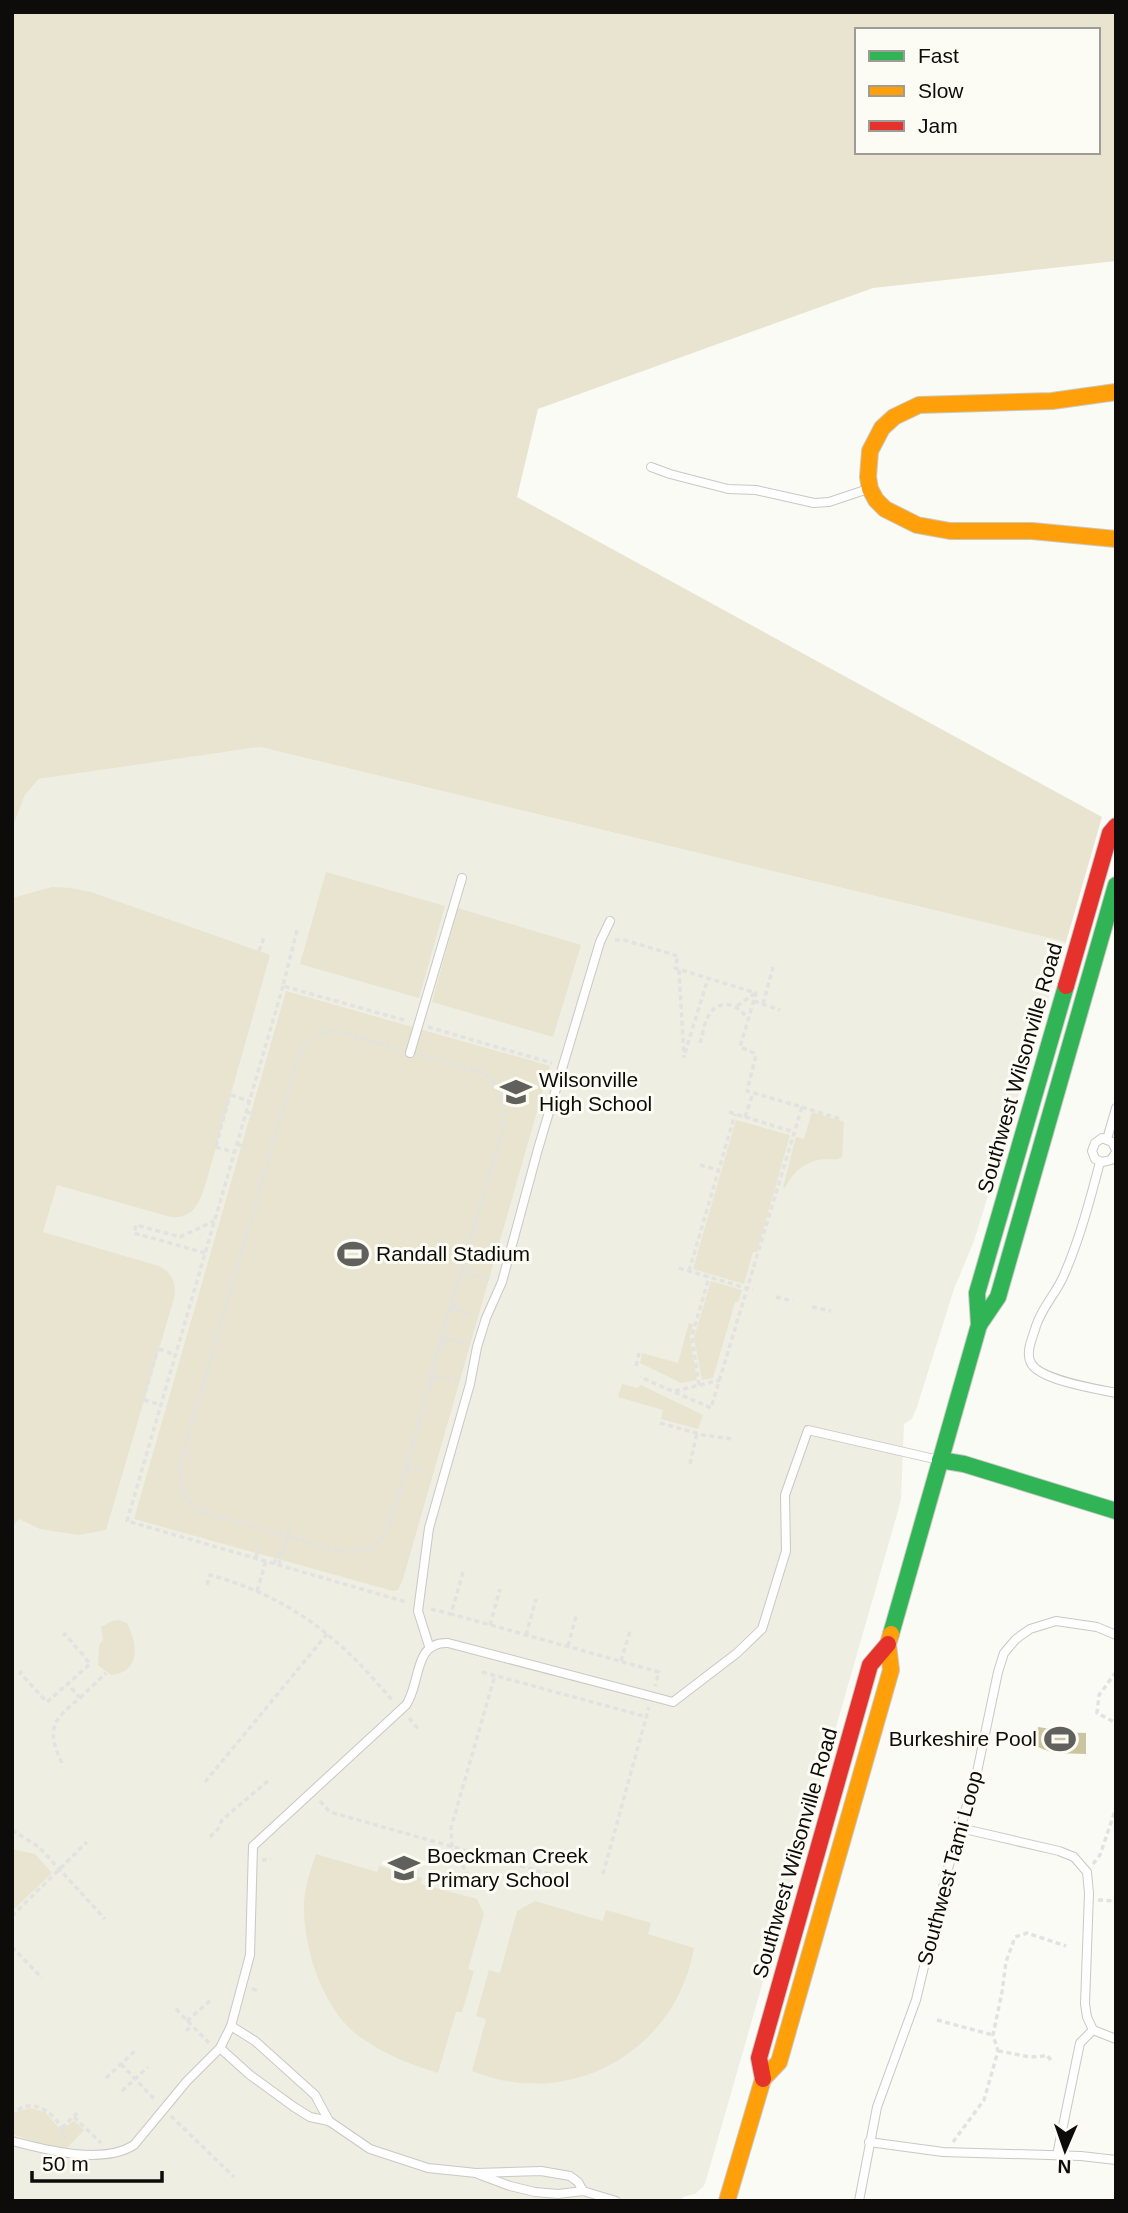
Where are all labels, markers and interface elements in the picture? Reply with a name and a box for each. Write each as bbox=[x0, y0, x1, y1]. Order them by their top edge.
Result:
legend bbox=[855, 28, 1100, 154]
text: Fast bbox=[918, 44, 959, 67]
text: Slow bbox=[918, 79, 964, 102]
text: Jam bbox=[918, 114, 958, 137]
street label: Southwest Wilsonville Road bbox=[973, 940, 1066, 1196]
place label: Wilsonville High School bbox=[539, 1068, 652, 1115]
school or university icon: Wilsonville High School bbox=[499, 1075, 533, 1109]
sports icon: Randall Stadium bbox=[336, 1237, 370, 1271]
place label: Randall Stadium bbox=[376, 1242, 530, 1265]
sports icon: Burkeshire Pool bbox=[1043, 1722, 1077, 1756]
street label: Southwest Wilsonville Road bbox=[748, 1725, 841, 1981]
place label: Burkeshire Pool bbox=[889, 1727, 1037, 1750]
street label: Southwest Tami Loop bbox=[912, 1768, 987, 1968]
place label: Boeckman Creek Primary School bbox=[427, 1844, 589, 1891]
school or university icon: Boeckman Creek Primary School bbox=[387, 1851, 421, 1885]
north arrow bbox=[1030, 2115, 1100, 2185]
scale bar bbox=[32, 2140, 161, 2184]
text: 50 m bbox=[42, 2152, 89, 2175]
text: N bbox=[1057, 2156, 1072, 2177]

